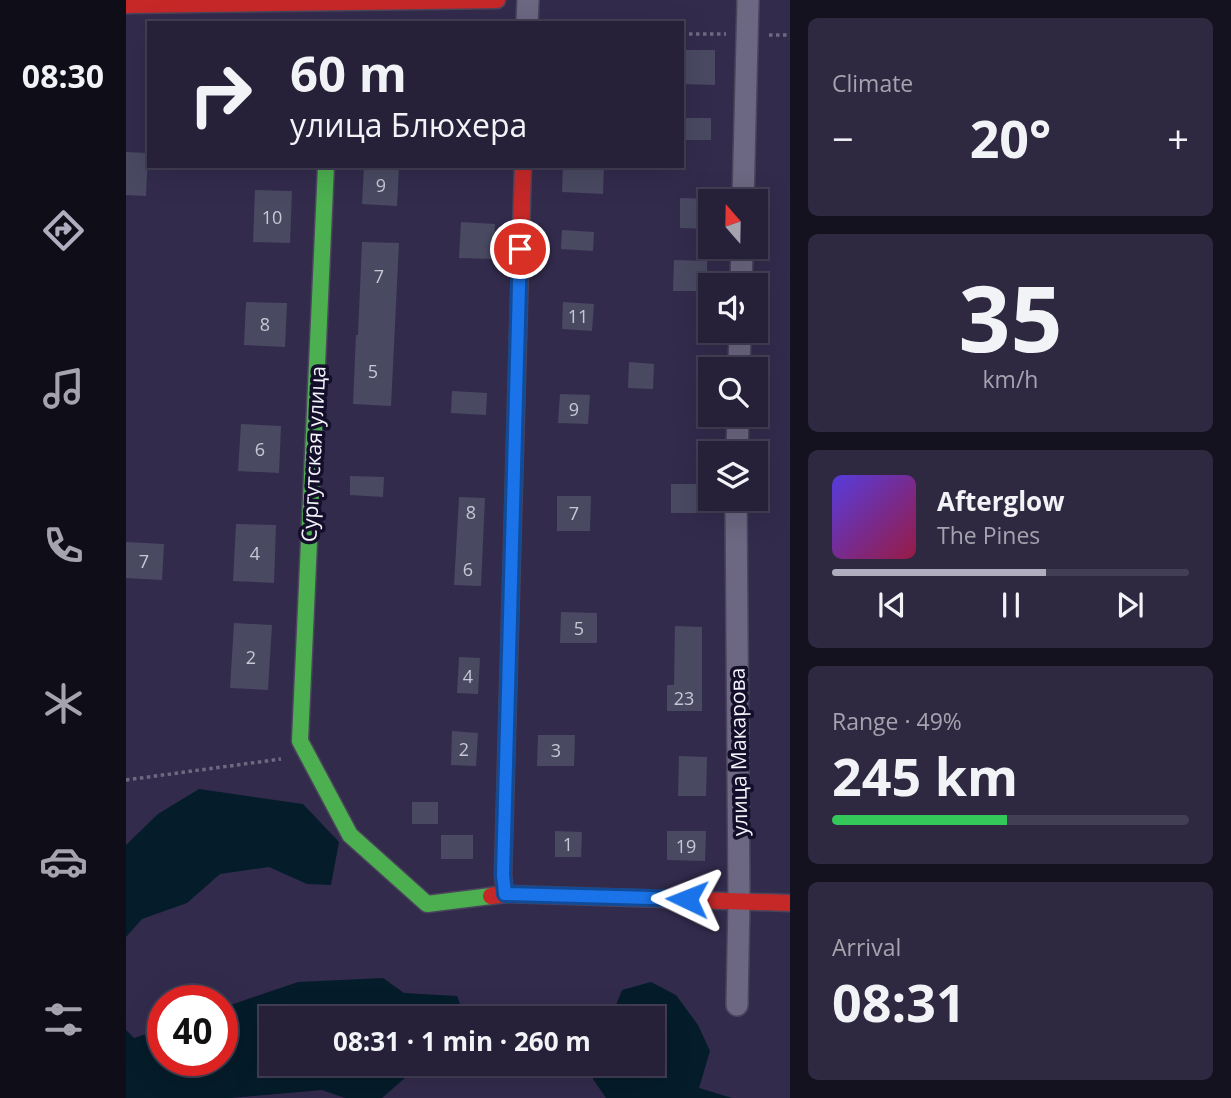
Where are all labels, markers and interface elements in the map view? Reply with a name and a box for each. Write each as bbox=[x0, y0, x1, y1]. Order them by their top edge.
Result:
text: 60 m bbox=[290, 40, 407, 106]
icon: right bbox=[175, 49, 266, 140]
text: 08:30 bbox=[22, 54, 104, 97]
text: Climate bbox=[832, 67, 913, 99]
text: 20° bbox=[970, 102, 1051, 173]
text: улица Блюхера bbox=[290, 103, 527, 146]
text: − bbox=[832, 112, 854, 164]
text: + bbox=[1167, 112, 1189, 164]
house number: 9 bbox=[376, 173, 386, 197]
north arrow bbox=[698, 189, 768, 259]
map controls bbox=[698, 189, 768, 511]
house number: 10 bbox=[262, 205, 282, 229]
icon: directions bbox=[39, 206, 88, 255]
pin bbox=[490, 219, 550, 279]
icon: arrive bbox=[501, 230, 539, 268]
text: 35 bbox=[958, 255, 1063, 379]
house number: 7 bbox=[374, 264, 384, 288]
button: sound bbox=[698, 273, 768, 343]
house number: 11 bbox=[568, 304, 588, 328]
house number: 8 bbox=[260, 312, 270, 336]
button: search bbox=[698, 357, 768, 427]
house number: 5 bbox=[368, 359, 378, 383]
text: km/h bbox=[983, 363, 1038, 395]
icon: music bbox=[39, 364, 88, 413]
street label: Сургутская улица bbox=[294, 365, 332, 543]
house number: 9 bbox=[569, 397, 579, 421]
house number: 6 bbox=[255, 437, 265, 461]
button: layers bbox=[698, 441, 768, 511]
text: Afterglow bbox=[937, 483, 1064, 519]
house number: 8 bbox=[466, 500, 476, 524]
house number: 7 bbox=[569, 501, 579, 525]
text: The Pines bbox=[937, 519, 1040, 551]
icon: phone bbox=[39, 521, 88, 570]
house number: 4 bbox=[250, 541, 260, 565]
house number: 7 bbox=[139, 549, 149, 573]
house number: 6 bbox=[463, 557, 473, 581]
icon: previous bbox=[873, 586, 911, 624]
icon: pause bbox=[992, 586, 1030, 624]
icon: next bbox=[1111, 586, 1149, 624]
house number: 5 bbox=[574, 616, 584, 640]
house number: 2 bbox=[246, 645, 256, 669]
house number: 4 bbox=[463, 664, 473, 688]
street label: улица Макарова bbox=[723, 668, 753, 836]
icon: climate bbox=[39, 679, 88, 728]
house number: 23 bbox=[674, 686, 694, 710]
text: Range · 49% bbox=[832, 705, 962, 737]
house number: 2 bbox=[459, 737, 469, 761]
house number: 3 bbox=[551, 738, 561, 762]
text: 245 km bbox=[832, 740, 1018, 811]
house number: 1 bbox=[563, 832, 573, 856]
house number: 19 bbox=[676, 834, 696, 858]
icon: car bbox=[39, 837, 88, 886]
position arrow bbox=[650, 862, 724, 936]
text: Arrival bbox=[832, 931, 901, 963]
text: 08:31 bbox=[832, 966, 966, 1037]
speed limit sign: 40 bbox=[147, 985, 238, 1076]
icon: filters bbox=[39, 995, 88, 1044]
text: 08:31 · 1 min · 260 m bbox=[333, 1023, 591, 1059]

